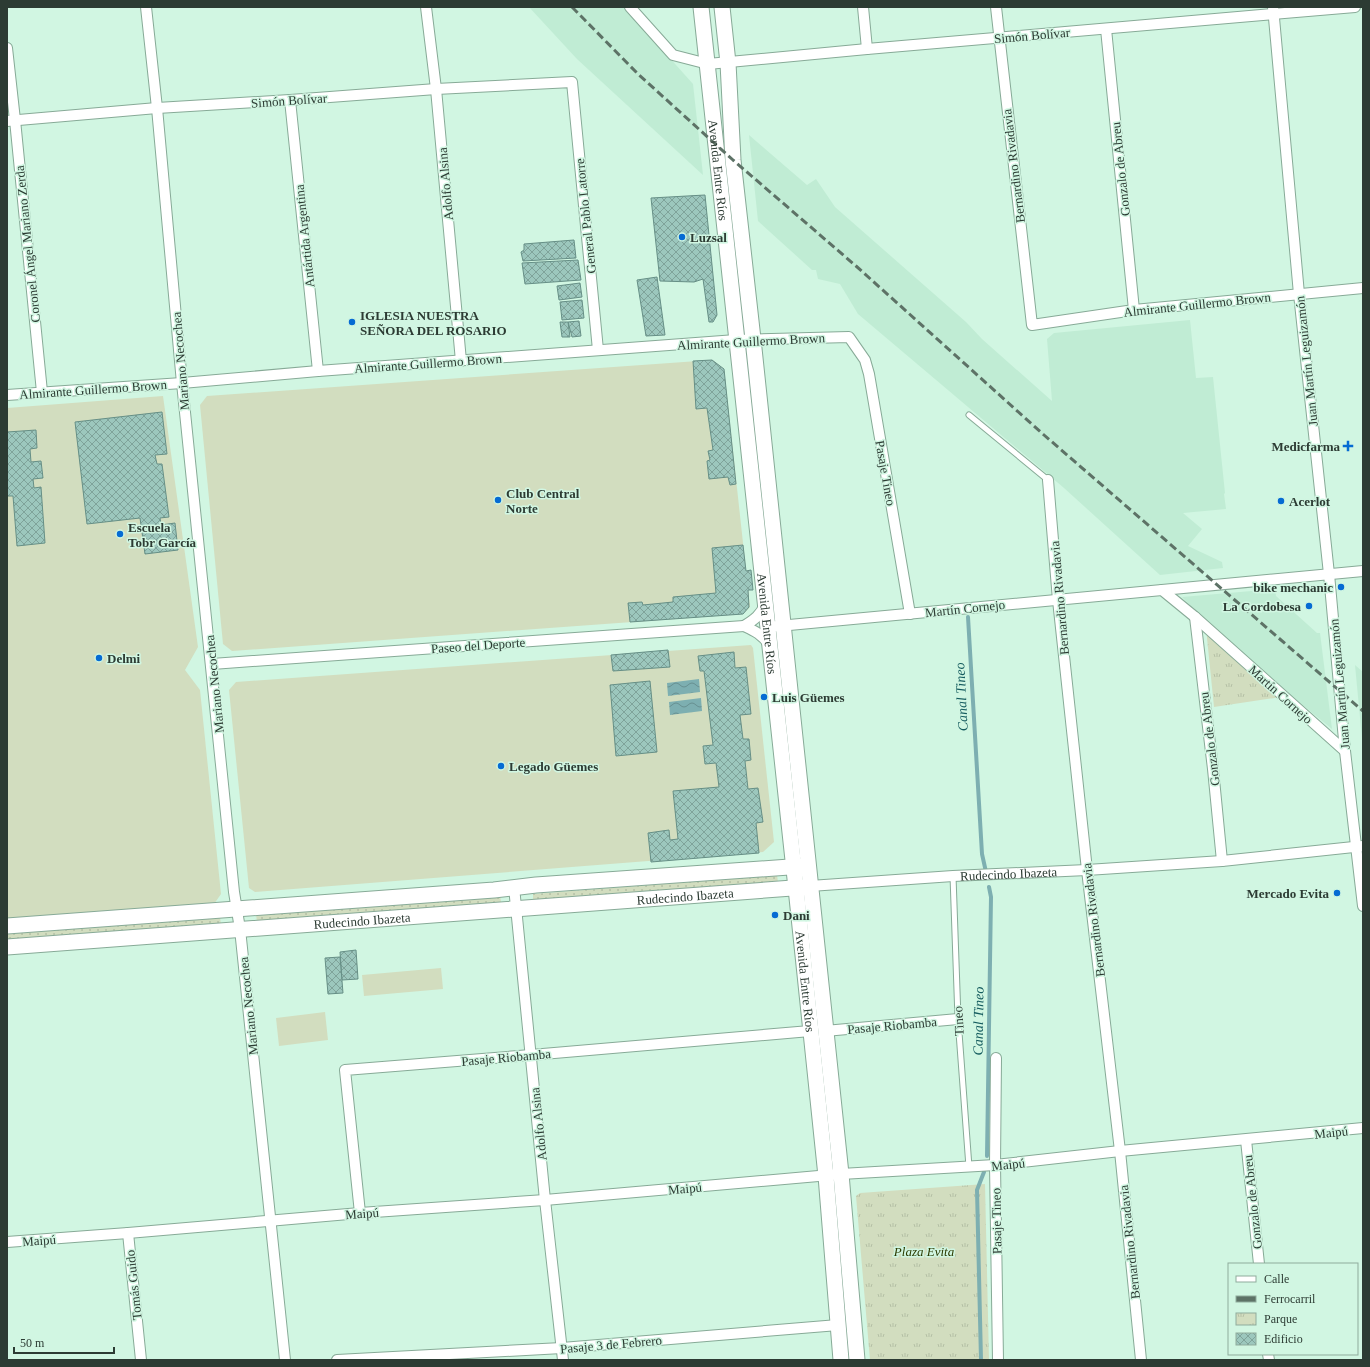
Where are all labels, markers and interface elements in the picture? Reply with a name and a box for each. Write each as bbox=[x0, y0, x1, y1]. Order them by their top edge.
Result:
street label: Simón Bolívar bbox=[993, 25, 1071, 46]
street label: Simón Bolívar bbox=[251, 90, 328, 111]
street label: Bernardino Rivadavia bbox=[999, 108, 1028, 224]
street label: Avenida Entre Ríos bbox=[705, 119, 731, 221]
street label: Gonzalo de Abreu bbox=[1108, 121, 1133, 217]
street label: Adolfo Alsina bbox=[435, 147, 456, 221]
street label: General Pablo Latorre bbox=[572, 158, 599, 274]
street label: Coronel Ángel Mariano Zerda bbox=[12, 164, 43, 323]
street label: Antártida Argentina bbox=[292, 184, 317, 288]
place label: Luzsal bbox=[690, 230, 727, 245]
marker: Luzsal bbox=[677, 232, 687, 242]
street label: Almirante Guillermo Brown bbox=[1123, 289, 1272, 320]
street label: Juan Martín Leguizamón bbox=[1292, 295, 1321, 427]
place label: IGLESIA NUESTRA SEÑORA DEL ROSARIO bbox=[360, 308, 507, 338]
street label: Mariano Necochea bbox=[169, 311, 192, 411]
marker: IGLESIA NUESTRA SEÑORA DEL ROSARIO bbox=[347, 317, 357, 327]
street label: Almirante Guillermo Brown bbox=[677, 330, 826, 353]
street label: Almirante Guillermo Brown bbox=[354, 351, 503, 376]
street label: Almirante Guillermo Brown bbox=[19, 377, 168, 402]
street label: Pasaje Tineo bbox=[872, 439, 899, 507]
place label: Medicfarma bbox=[1271, 439, 1340, 454]
marker: Medicfarma bbox=[1343, 441, 1353, 451]
place label: Club Central Norte bbox=[506, 486, 580, 516]
place label: Acerlot bbox=[1289, 494, 1331, 509]
marker: Club Central Norte bbox=[493, 495, 503, 505]
marker: Acerlot bbox=[1276, 496, 1286, 506]
place label: Escuela Tobr García bbox=[128, 520, 197, 550]
marker: Escuela Tobr García bbox=[115, 529, 125, 539]
street label: Bernardino Rivadavia bbox=[1047, 540, 1072, 656]
street label: Avenida Entre Ríos bbox=[754, 572, 780, 675]
place label: bike mechanic bbox=[1253, 580, 1333, 595]
marker: bike mechanic bbox=[1336, 582, 1346, 592]
street label: Martín Cornejo bbox=[924, 597, 1006, 620]
place label: La Cordobesa bbox=[1223, 599, 1301, 614]
marker: La Cordobesa bbox=[1304, 601, 1314, 611]
street label: Juan Martín Leguizamón bbox=[1326, 618, 1353, 750]
street label: Mariano Necochea bbox=[202, 634, 227, 734]
street label: Paseo del Deporte bbox=[430, 635, 526, 656]
place label: Delmi bbox=[107, 651, 141, 666]
marker: Delmi bbox=[94, 653, 104, 663]
water label: Canal Tineo bbox=[952, 662, 971, 732]
street label: Martín Cornejo bbox=[1246, 662, 1316, 727]
place label: Luis Güemes bbox=[772, 690, 845, 705]
street label: Gonzalo de Abreu bbox=[1196, 691, 1223, 787]
marker: Luis Güemes bbox=[759, 692, 769, 702]
place label: Legado Güemes bbox=[509, 759, 598, 774]
marker: Legado Güemes bbox=[496, 761, 506, 771]
street label: Bernardino Rivadavia bbox=[1079, 862, 1108, 978]
street label: Rudecindo Ibazeta bbox=[960, 864, 1058, 884]
street label: Rudecindo Ibazeta bbox=[636, 885, 734, 908]
place label: Mercado Evita bbox=[1247, 886, 1329, 901]
marker: Mercado Evita bbox=[1332, 888, 1342, 898]
place label: Dani bbox=[783, 908, 810, 923]
street label: Rudecindo Ibazeta bbox=[313, 910, 411, 932]
marker: Dani bbox=[770, 910, 780, 920]
street label: Avenida Entre Ríos bbox=[793, 930, 818, 1033]
street label: Mariano Necochea bbox=[236, 956, 261, 1056]
water label: Canal Tineo bbox=[970, 986, 987, 1056]
street label: Tineo bbox=[950, 1006, 967, 1036]
street label: Pasaje Riobamba bbox=[847, 1014, 938, 1037]
street label: Pasaje Riobamba bbox=[461, 1046, 552, 1069]
street label: Adolfo Alsina bbox=[527, 1086, 550, 1161]
street label: Maipú bbox=[1313, 1123, 1349, 1142]
street label: Gonzalo de Abreu bbox=[1240, 1154, 1265, 1250]
street label: Maipú bbox=[990, 1155, 1026, 1174]
street label: Maipú bbox=[667, 1180, 703, 1197]
street label: Bernardino Rivadavia bbox=[1116, 1184, 1143, 1300]
street label: Pasaje Tineo bbox=[988, 1188, 1005, 1254]
street label: Maipú bbox=[345, 1205, 380, 1222]
street label: Maipú bbox=[22, 1232, 57, 1249]
park label: Plaza Evita bbox=[893, 1244, 955, 1259]
street label: Tomás Guido bbox=[122, 1249, 145, 1321]
legend bbox=[1228, 1263, 1358, 1355]
text: Calle bbox=[1264, 1272, 1289, 1286]
text: Ferrocarril bbox=[1264, 1292, 1316, 1306]
text: Parque bbox=[1264, 1312, 1297, 1326]
scale bar bbox=[14, 1329, 114, 1355]
text: Edificio bbox=[1264, 1332, 1303, 1346]
street label: Pasaje 3 de Febrero bbox=[559, 1333, 663, 1356]
text: 50 m bbox=[20, 1336, 45, 1350]

